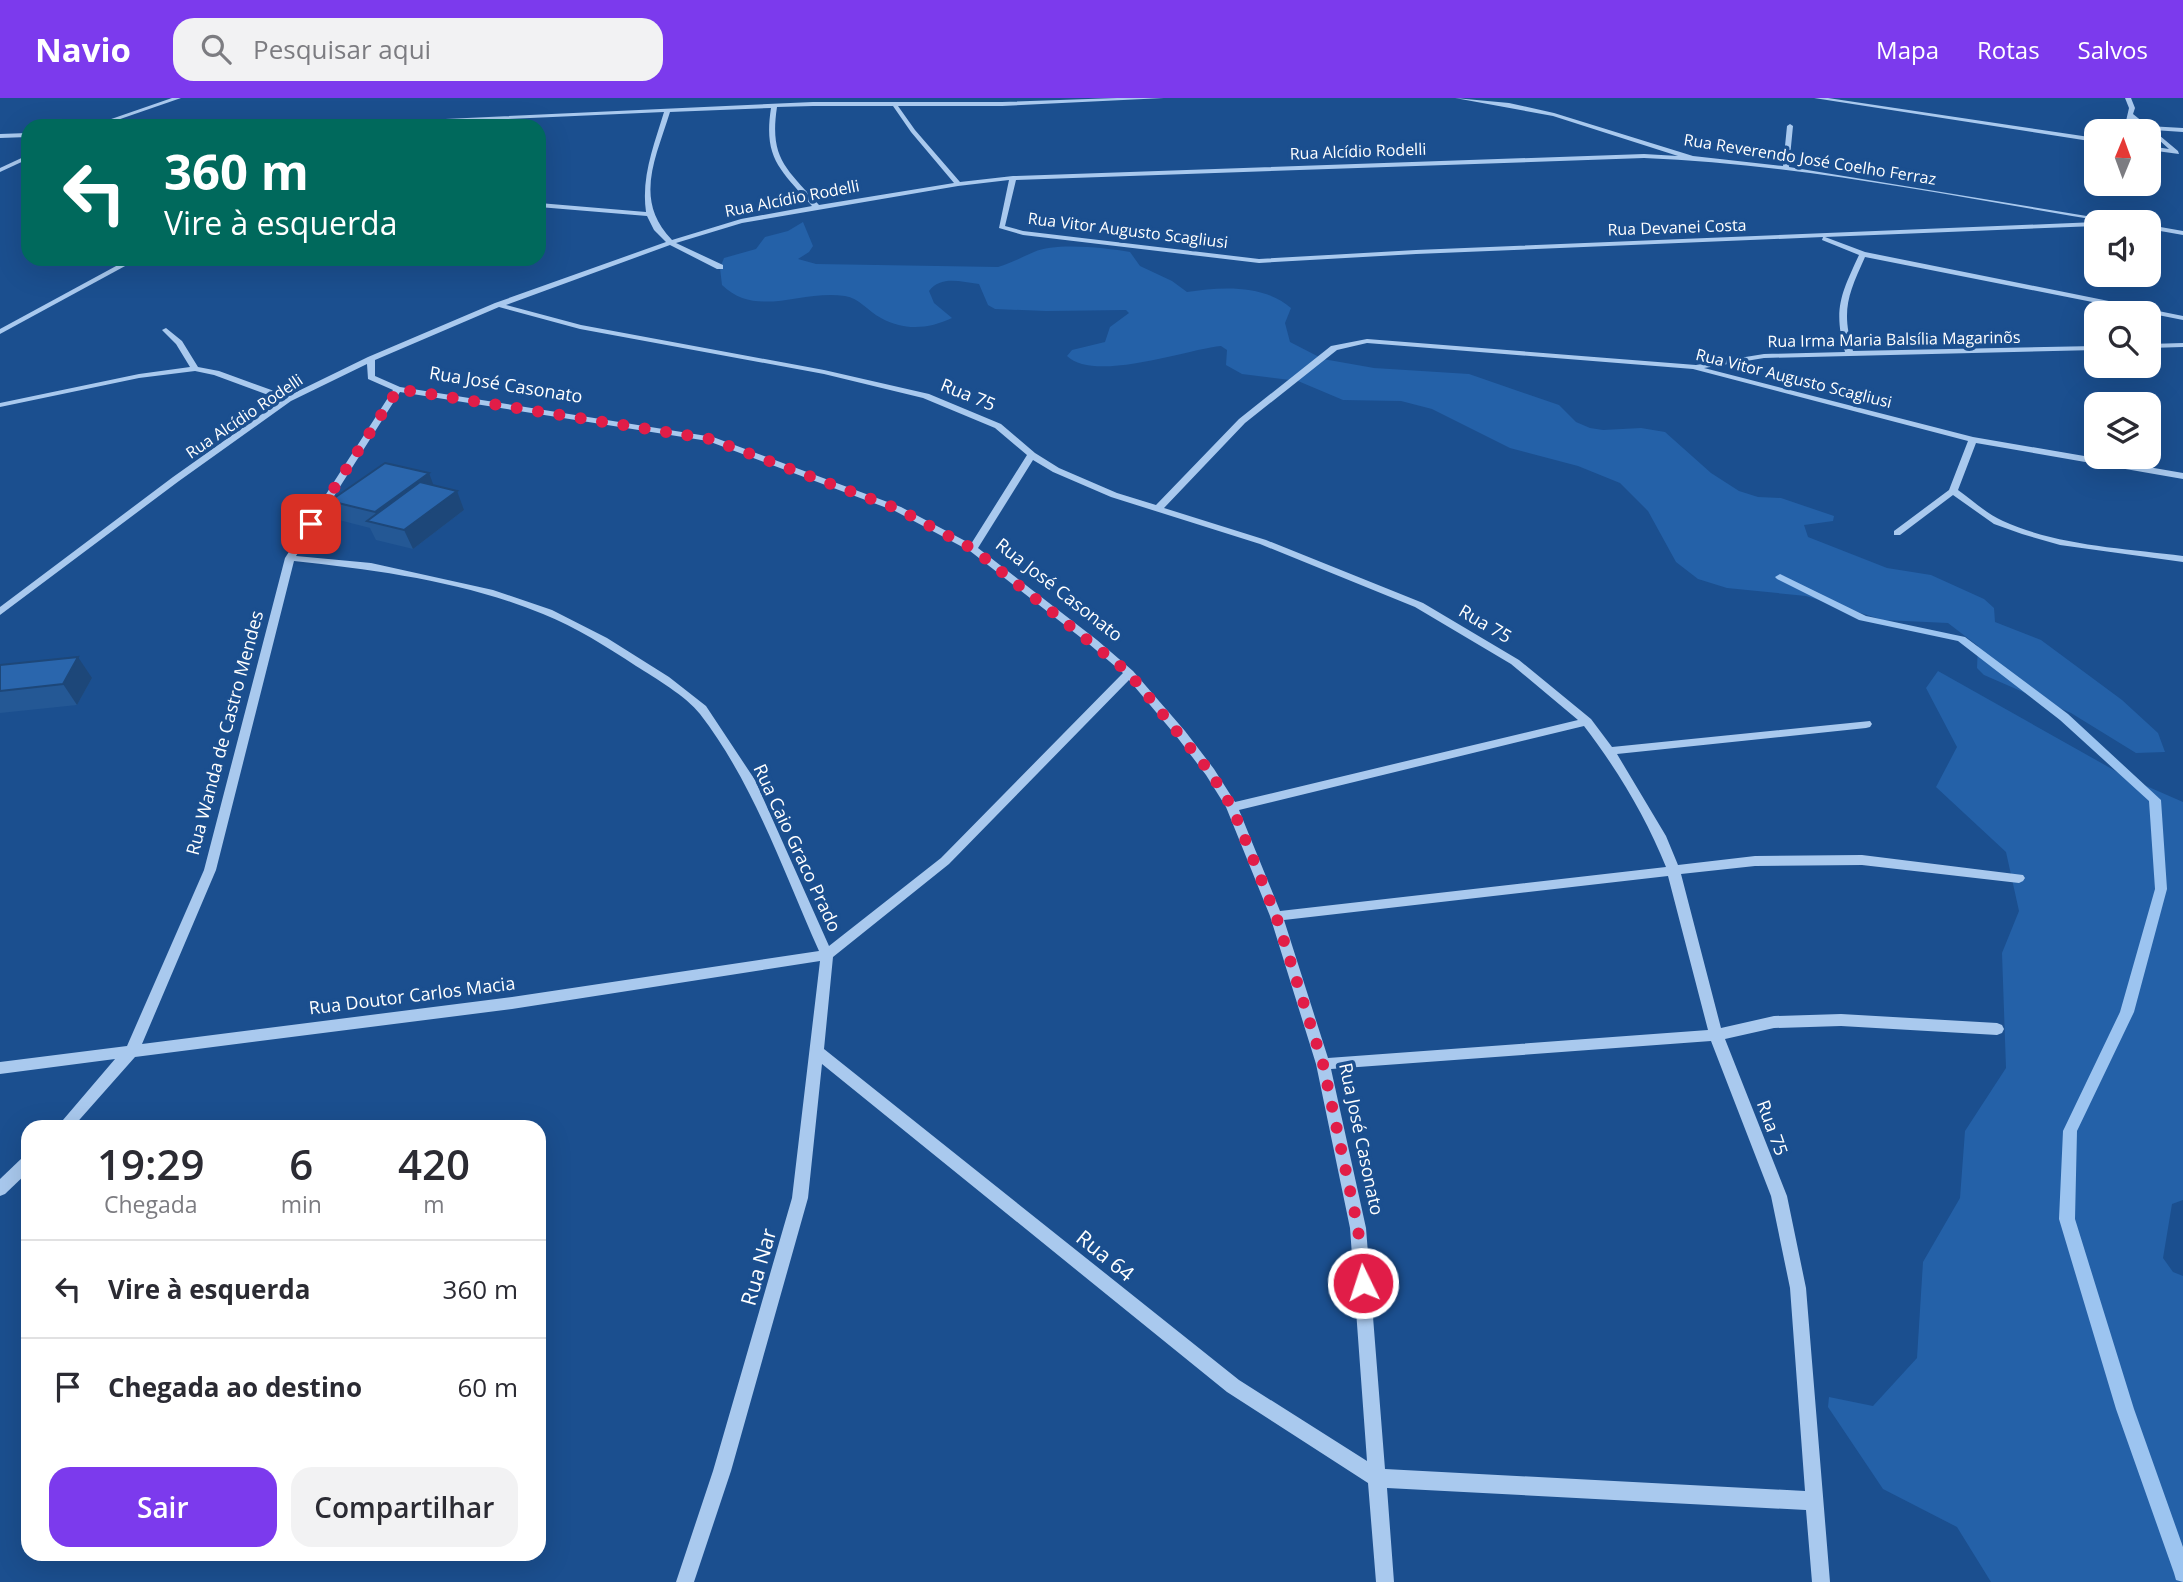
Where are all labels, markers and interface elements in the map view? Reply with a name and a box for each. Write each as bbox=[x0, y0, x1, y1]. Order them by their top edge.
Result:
search box bbox=[173, 18, 663, 81]
text: Navio bbox=[35, 27, 131, 72]
icon: search bbox=[197, 30, 235, 68]
text: Pesquisar aqui bbox=[253, 31, 431, 67]
text: Mapa bbox=[1876, 33, 1939, 66]
text: Rotas bbox=[1977, 33, 2040, 66]
text: Salvos bbox=[2078, 33, 2148, 66]
north arrow bbox=[2084, 119, 2161, 196]
map controls bbox=[2084, 119, 2161, 469]
street label: Rua Reverendo José Coelho Ferraz bbox=[1682, 128, 1938, 190]
text: 360 m bbox=[164, 138, 309, 204]
street label: Rua Alcídio Rodelli bbox=[1289, 138, 1427, 164]
icon: left bbox=[49, 147, 140, 238]
street label: Rua Alcídio Rodelli bbox=[723, 174, 861, 222]
text: Vire à esquerda bbox=[164, 201, 397, 244]
street label: Rua Vitor Augusto Scagliusi bbox=[1027, 207, 1229, 253]
button: sound bbox=[2084, 210, 2161, 287]
street label: Rua Devanei Costa bbox=[1607, 214, 1747, 240]
button: search bbox=[2084, 301, 2161, 378]
street label: Rua Irma Maria Balsília Magarinõs bbox=[1767, 326, 2021, 352]
street label: Rua Vitor Augusto Scagliusi bbox=[1694, 343, 1894, 413]
street label: Rua José Casonato bbox=[428, 360, 585, 408]
street label: Rua Alcídio Rodelli bbox=[181, 369, 307, 463]
street label: Rua 75 bbox=[937, 372, 999, 416]
button: layers bbox=[2084, 392, 2161, 469]
pin bbox=[281, 494, 341, 554]
icon: arrive bbox=[292, 505, 330, 543]
street label: Rua José Casonato bbox=[991, 532, 1128, 646]
street label: Rua 75 bbox=[1455, 598, 1516, 648]
street label: Rua Wanda de Castro Mendes bbox=[180, 608, 268, 858]
street label: Rua Caio Graco Prado bbox=[748, 760, 847, 935]
street label: Rua Doutor Carlos Macia bbox=[307, 970, 516, 1020]
street label: Rua José Casonato bbox=[1334, 1061, 1390, 1217]
street label: Rua 75 bbox=[1752, 1097, 1794, 1159]
text: 19:29 bbox=[97, 1135, 205, 1192]
text: 6 bbox=[289, 1135, 313, 1192]
text: 420 bbox=[398, 1135, 470, 1192]
text: Chegada bbox=[104, 1188, 198, 1220]
text: min bbox=[281, 1188, 322, 1220]
text: m bbox=[423, 1188, 445, 1220]
street label: Rua 64 bbox=[1071, 1223, 1140, 1287]
street label: Rua Nar bbox=[734, 1224, 783, 1309]
position arrow bbox=[1326, 1246, 1400, 1320]
icon: left bbox=[49, 1270, 87, 1308]
text: Vire à esquerda bbox=[108, 1271, 310, 1307]
text: 360 m bbox=[443, 1271, 518, 1307]
icon: arrive bbox=[49, 1368, 87, 1406]
text: Chegada ao destino bbox=[108, 1369, 362, 1405]
text: 60 m bbox=[457, 1369, 518, 1405]
button: Sair bbox=[49, 1467, 277, 1547]
button: Compartilhar bbox=[291, 1467, 518, 1547]

